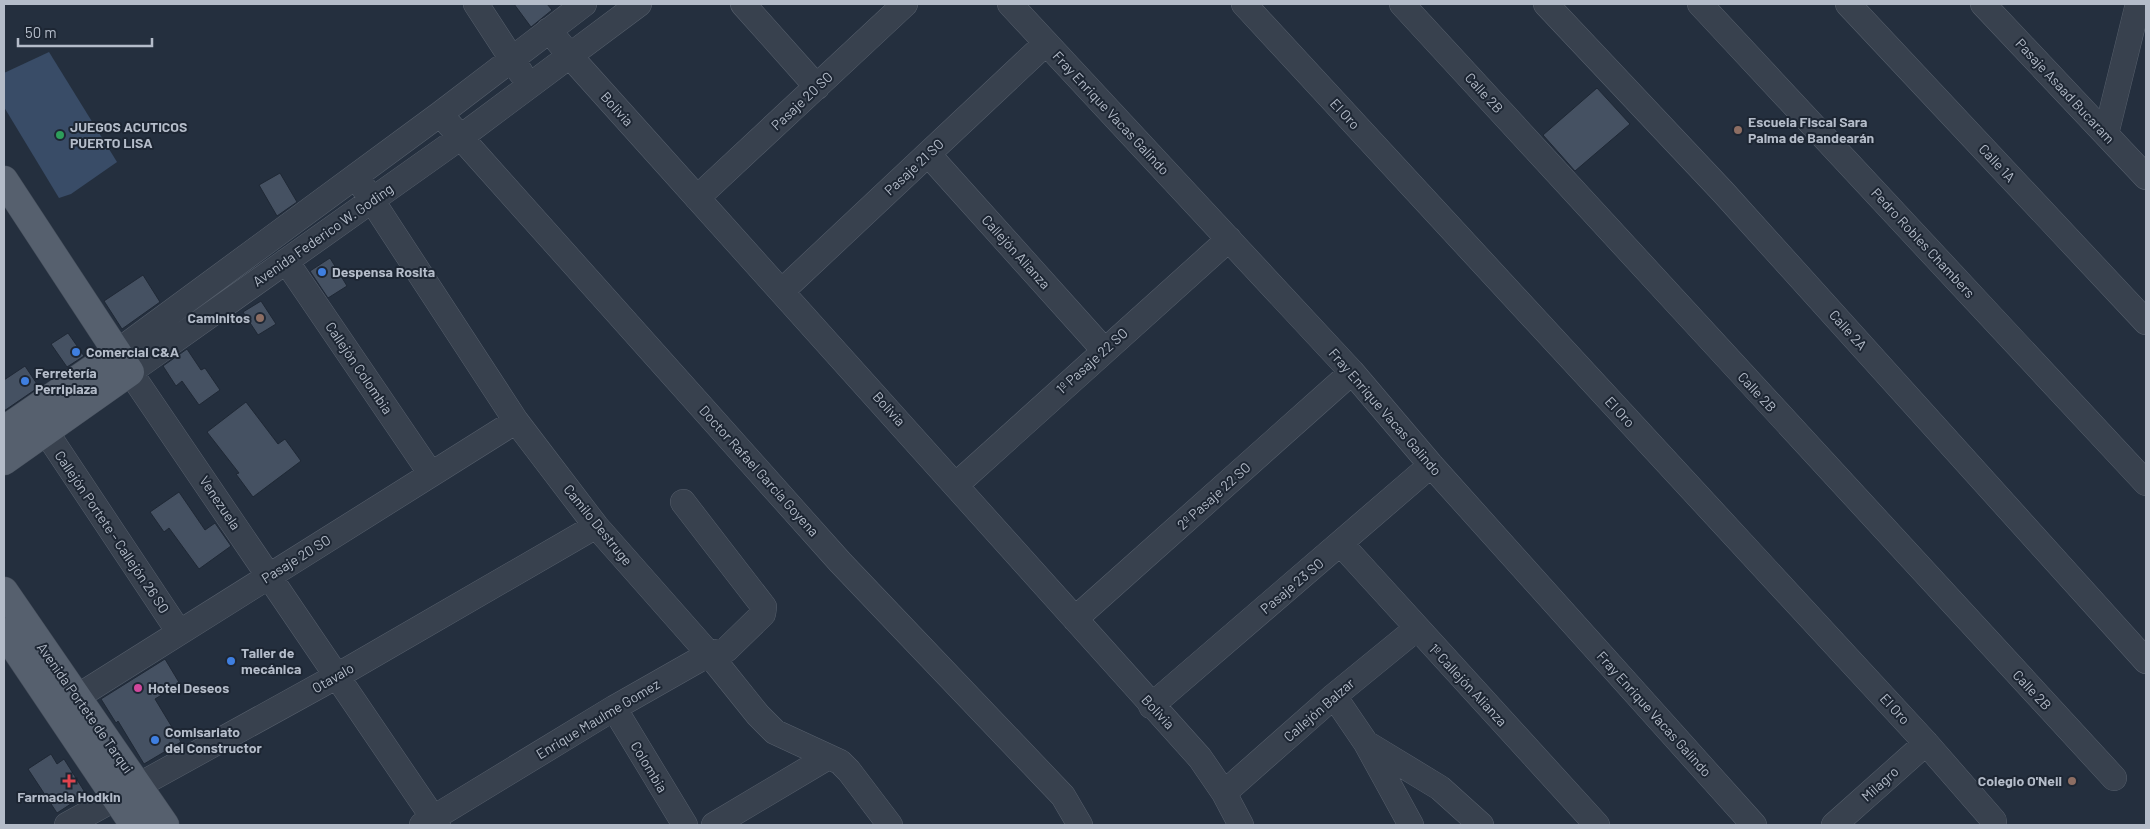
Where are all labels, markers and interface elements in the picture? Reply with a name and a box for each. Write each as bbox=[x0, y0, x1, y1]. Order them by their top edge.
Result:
scale bar bbox=[18, 15, 151, 47]
text: 50 m bbox=[25, 23, 57, 41]
street label: Pasaje Asaad Bucaram bbox=[2012, 35, 2118, 147]
street label: Fray Enrique Vacas Galindo bbox=[1049, 47, 1173, 178]
street label: Pasaje 20 SO bbox=[767, 68, 836, 133]
street label: Calle 2B bbox=[1462, 69, 1507, 116]
street label: Bolivia bbox=[597, 88, 637, 129]
street label: El Oro bbox=[1327, 95, 1364, 133]
place label: Escuela Fiscal Sara Palma de Bandearán bbox=[1748, 113, 1874, 146]
place label: JUEGOS ACUTICOS PUERTO LISA bbox=[70, 118, 187, 151]
marker: Escuela Fiscal Sara Palma de Bandearán bbox=[1732, 124, 1744, 136]
marker: JUEGOS ACUTICOS PUERTO LISA bbox=[54, 129, 66, 141]
street label: Pasaje 21 SO bbox=[880, 135, 947, 198]
street label: Calle 1A bbox=[1976, 140, 2019, 186]
street label: Avenida Federico W. Goding bbox=[249, 180, 396, 290]
street label: Pedro Robles Chambers bbox=[1868, 184, 1979, 301]
street label: Callejón Alianza bbox=[979, 211, 1054, 292]
place label: Despensa Rosita bbox=[332, 263, 435, 280]
marker: Despensa Rosita bbox=[316, 266, 328, 278]
street label: Calle 2A bbox=[1826, 306, 1871, 354]
place label: Caminitos bbox=[188, 309, 250, 326]
marker: Caminitos bbox=[254, 312, 266, 324]
street label: Callejón Colombia bbox=[322, 318, 397, 417]
street label: 1º Pasaje 22 SO bbox=[1052, 324, 1131, 397]
place label: Comercial C&A bbox=[86, 343, 180, 360]
street label: Fray Enrique Vacas Galindo bbox=[1325, 345, 1445, 479]
marker: Comercial C&A bbox=[70, 346, 82, 358]
place label: Ferretería Perriplaza bbox=[35, 364, 97, 397]
street label: Calle 2B bbox=[1735, 368, 1780, 415]
marker: Ferretería Perriplaza bbox=[19, 375, 31, 387]
street label: Bolivia bbox=[869, 388, 909, 429]
street label: El Oro bbox=[1602, 393, 1639, 431]
street label: Doctor Rafael García Goyena bbox=[696, 402, 823, 540]
street label: Callejón Portete - Callejón 26 SO bbox=[52, 447, 173, 616]
street label: 2º Pasaje 22 SO bbox=[1173, 458, 1254, 533]
street label: Venezuela bbox=[196, 472, 245, 533]
street label: Camilo Destruge bbox=[560, 481, 636, 569]
street label: Pasaje 20 SO bbox=[258, 531, 333, 586]
street label: Pasaje 23 SO bbox=[1257, 554, 1327, 617]
street label: Avenida Portete de Tarqui bbox=[34, 639, 137, 776]
street label: 1º Callejón Alianza bbox=[1426, 640, 1511, 729]
place label: Taller de mecánica bbox=[241, 644, 301, 677]
street label: Fray Enrique Vacas Galindo bbox=[1593, 647, 1715, 780]
marker: Taller de mecánica bbox=[225, 655, 237, 667]
street label: Otavalo bbox=[309, 659, 357, 696]
street label: Calle 2B bbox=[2010, 666, 2055, 713]
street label: Callejón Balzar bbox=[1280, 674, 1358, 745]
street label: Enrique Maulme Gomez bbox=[533, 675, 663, 762]
place label: Hotel Deseos bbox=[148, 679, 229, 696]
marker: Hotel Deseos bbox=[132, 682, 144, 694]
street label: El Oro bbox=[1877, 690, 1914, 728]
street label: Bolivia bbox=[1138, 691, 1178, 732]
place label: Comisariato del Constructor bbox=[165, 723, 263, 756]
marker: Comisariato del Constructor bbox=[149, 734, 161, 746]
street label: Colombia bbox=[627, 738, 671, 796]
street label: Milagro bbox=[1858, 763, 1902, 805]
place label: Colegio O'Neil bbox=[1978, 772, 2062, 789]
marker: Farmacia Hodkin bbox=[63, 775, 75, 787]
marker: Colegio O'Neil bbox=[2066, 775, 2078, 787]
place label: Farmacia Hodkin bbox=[17, 788, 121, 805]

